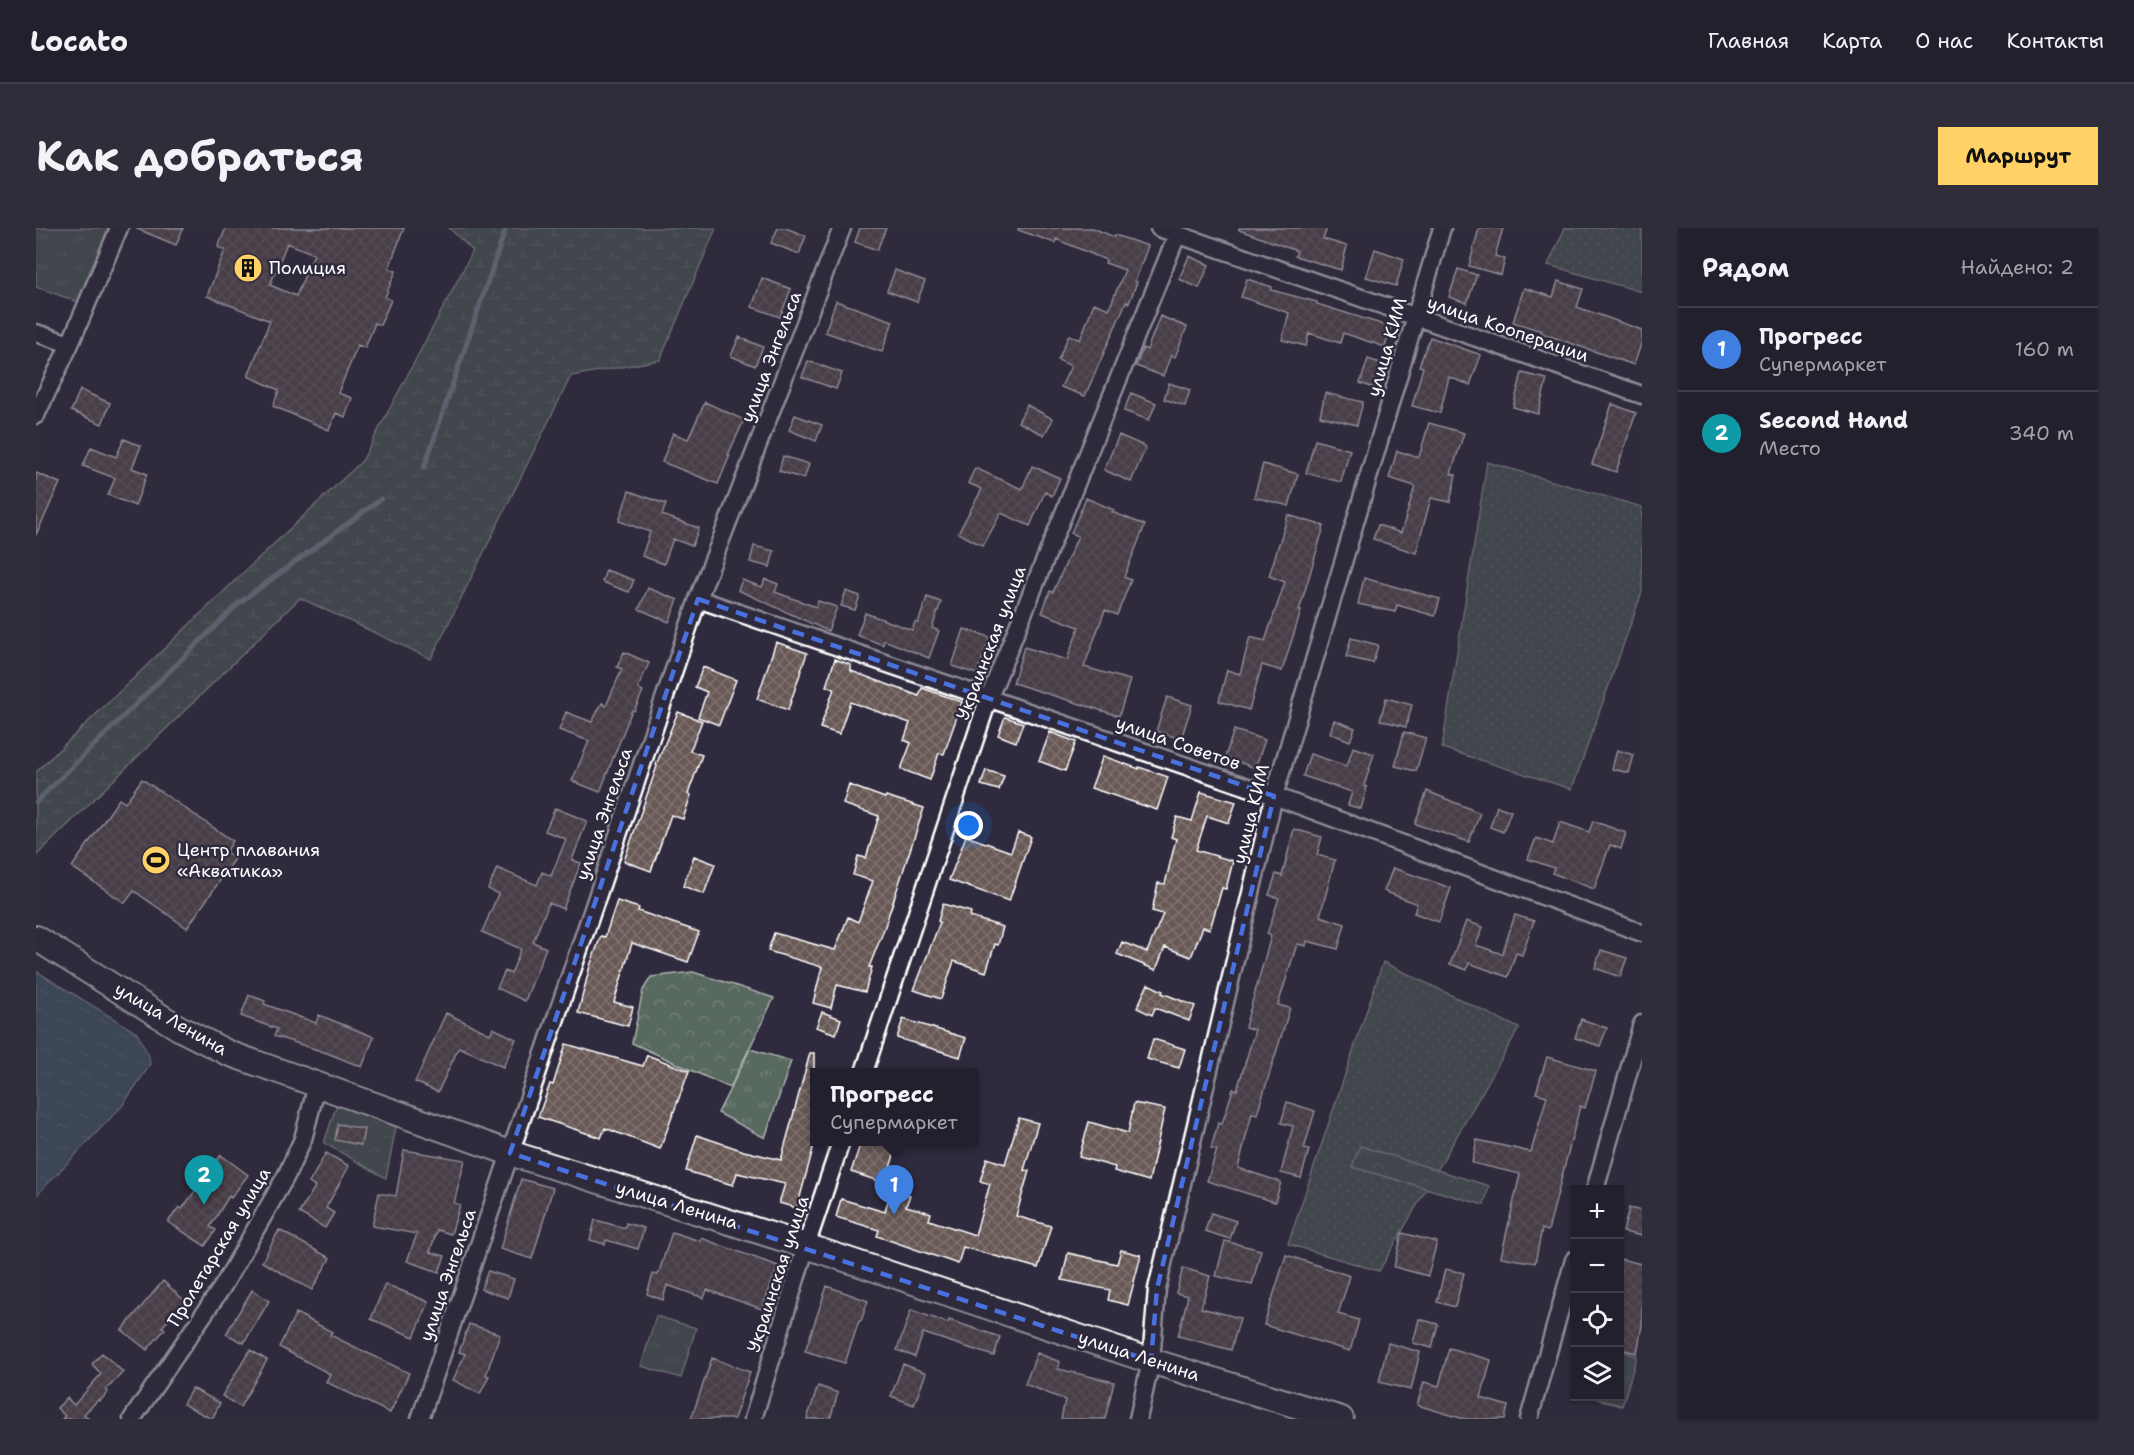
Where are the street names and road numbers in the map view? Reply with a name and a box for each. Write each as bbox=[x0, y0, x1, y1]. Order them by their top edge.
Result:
street label: улица Энгельса bbox=[735, 288, 807, 426]
street label: улица Кооперации bbox=[1424, 290, 1592, 368]
street label: улица КИМ bbox=[1361, 294, 1413, 400]
street label: Украинская улица bbox=[950, 562, 1032, 724]
street label: улица Советов bbox=[1112, 710, 1244, 776]
street label: улица Энгельса bbox=[570, 745, 638, 883]
street label: улица КИМ bbox=[1227, 761, 1275, 867]
street label: улица Ленина bbox=[110, 977, 232, 1061]
street label: Пролетарская улица bbox=[162, 1163, 276, 1331]
street label: улица Ленина bbox=[613, 1175, 741, 1235]
street label: Украинская улица bbox=[741, 1192, 815, 1356]
street label: улица Энгельса bbox=[414, 1206, 482, 1344]
street label: улица Ленина bbox=[1075, 1325, 1203, 1387]

